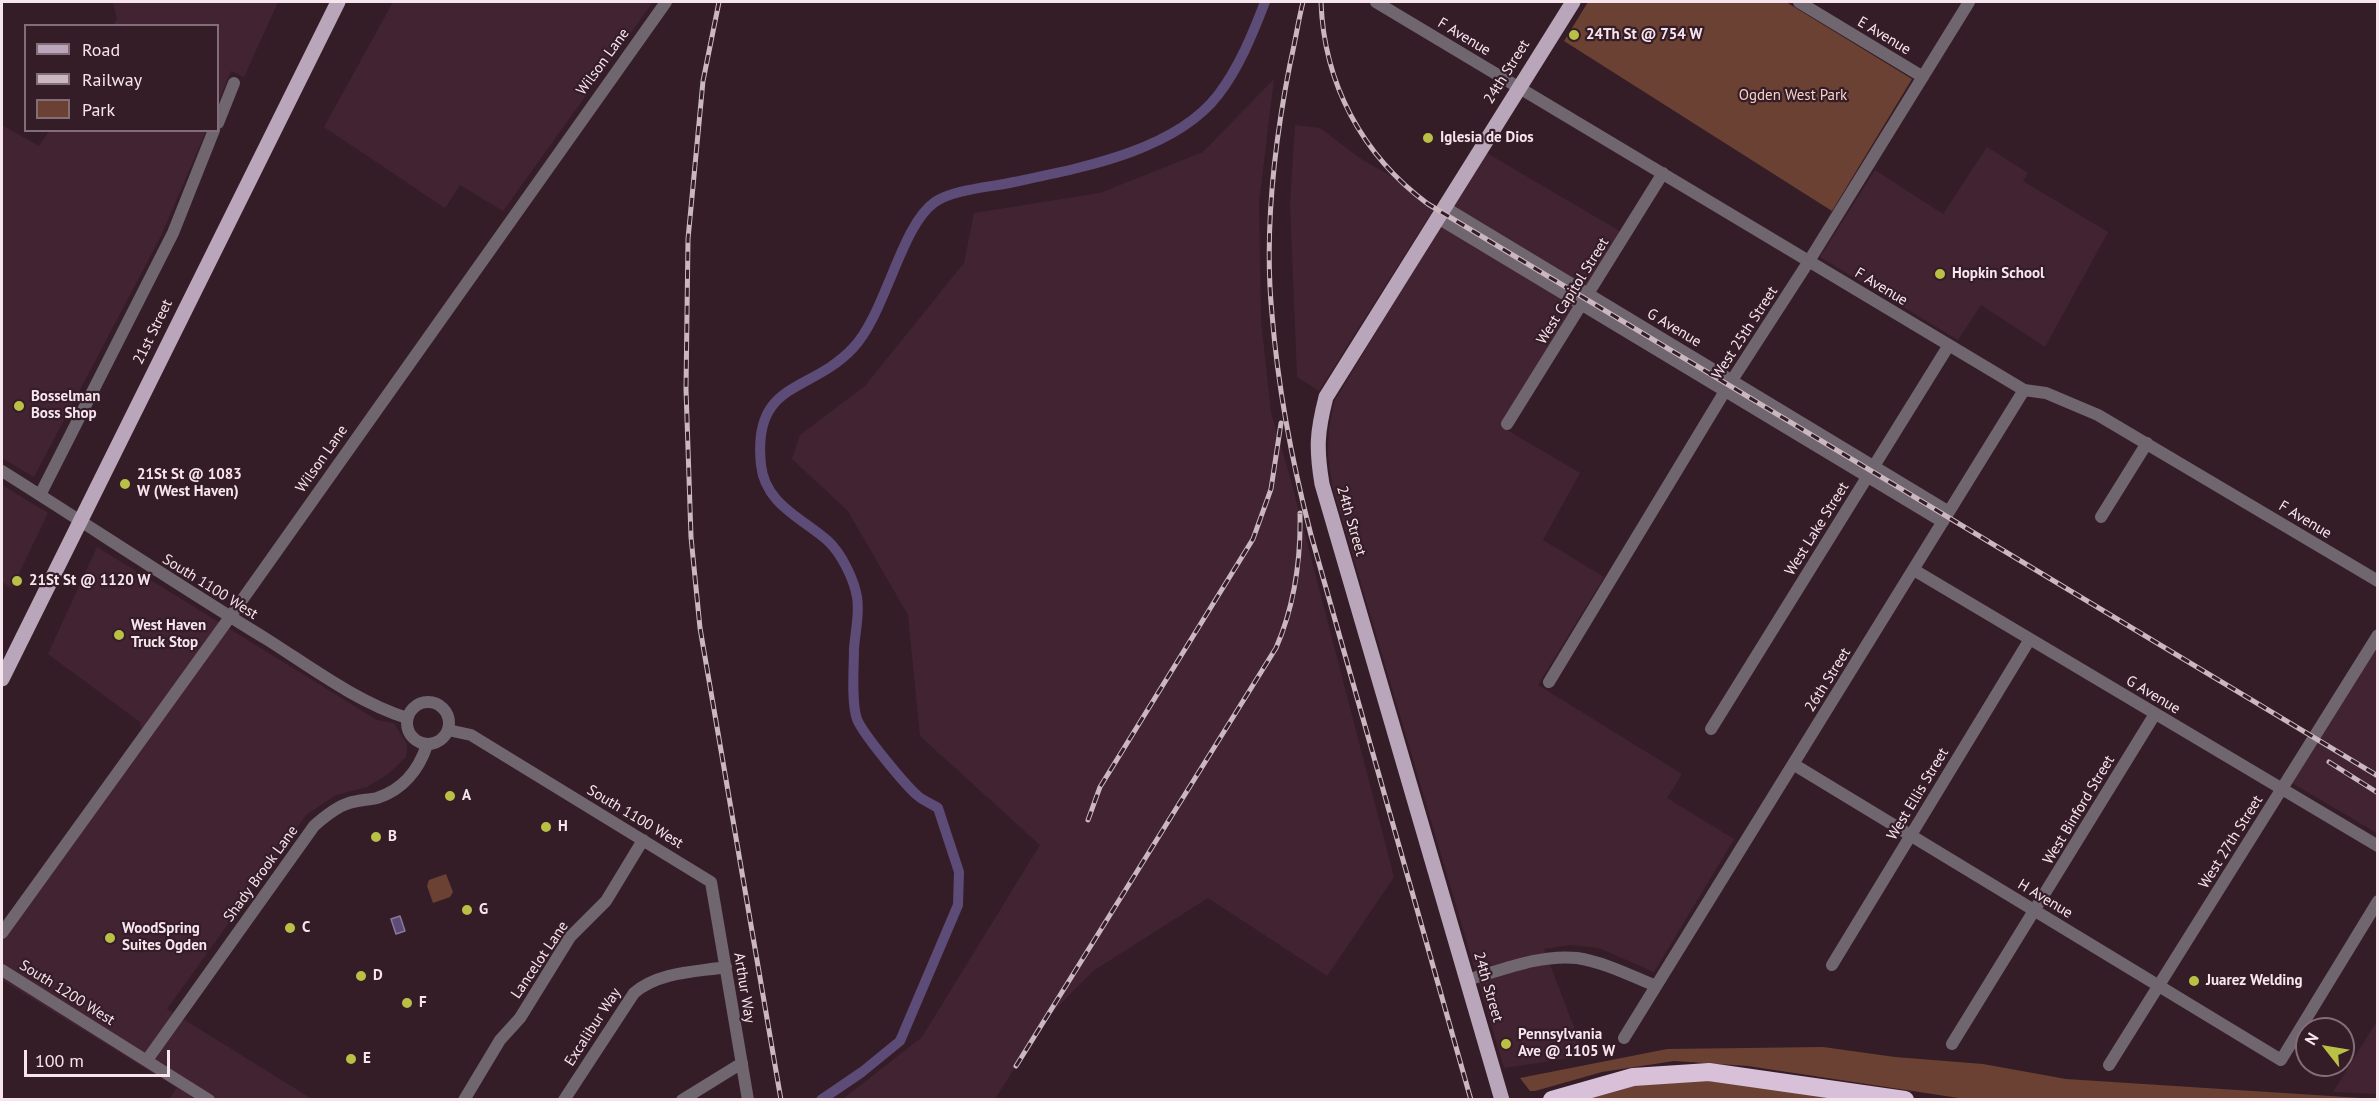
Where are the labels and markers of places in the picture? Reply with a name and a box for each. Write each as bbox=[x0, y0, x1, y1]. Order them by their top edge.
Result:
place label: 24Th St @ 754 W bbox=[1586, 26, 1702, 44]
marker: 24Th St @ 754 W bbox=[1567, 28, 1581, 42]
place label: Iglesia de Dios bbox=[1440, 129, 1534, 147]
marker: Iglesia de Dios bbox=[1421, 131, 1435, 145]
place label: Hopkin School bbox=[1952, 265, 2044, 283]
marker: Hopkin School bbox=[1933, 267, 1947, 281]
place label: Bosselman Boss Shop bbox=[31, 388, 100, 423]
marker: Bosselman Boss Shop bbox=[12, 399, 26, 413]
place label: 21St St @ 1083 W (West Haven) bbox=[137, 466, 242, 501]
marker: 21St St @ 1083 W (West Haven) bbox=[118, 477, 132, 491]
place label: 21St St @ 1120 W bbox=[29, 572, 150, 590]
marker: 21St St @ 1120 W bbox=[10, 574, 24, 588]
place label: West Haven Truck Stop bbox=[131, 617, 206, 652]
marker: West Haven Truck Stop bbox=[112, 628, 126, 642]
place label: A bbox=[462, 787, 471, 805]
marker: A bbox=[443, 789, 457, 803]
place label: H bbox=[558, 818, 568, 836]
marker: H bbox=[539, 820, 553, 834]
place label: B bbox=[388, 828, 397, 846]
marker: B bbox=[369, 830, 383, 844]
place label: G bbox=[479, 901, 488, 919]
marker: G bbox=[460, 903, 474, 917]
place label: C bbox=[302, 919, 310, 937]
place label: WoodSpring Suites Ogden bbox=[122, 920, 207, 955]
marker: C bbox=[283, 921, 297, 935]
marker: WoodSpring Suites Ogden bbox=[103, 931, 117, 945]
place label: D bbox=[373, 967, 383, 985]
marker: D bbox=[354, 969, 368, 983]
place label: Juarez Welding bbox=[2206, 972, 2302, 990]
marker: Juarez Welding bbox=[2187, 974, 2201, 988]
place label: F bbox=[419, 994, 427, 1012]
marker: F bbox=[400, 996, 414, 1010]
place label: Pennsylvania Ave @ 1105 W bbox=[1518, 1026, 1615, 1061]
marker: Pennsylvania Ave @ 1105 W bbox=[1499, 1037, 1513, 1051]
place label: E bbox=[363, 1050, 371, 1068]
marker: E bbox=[344, 1052, 358, 1066]

